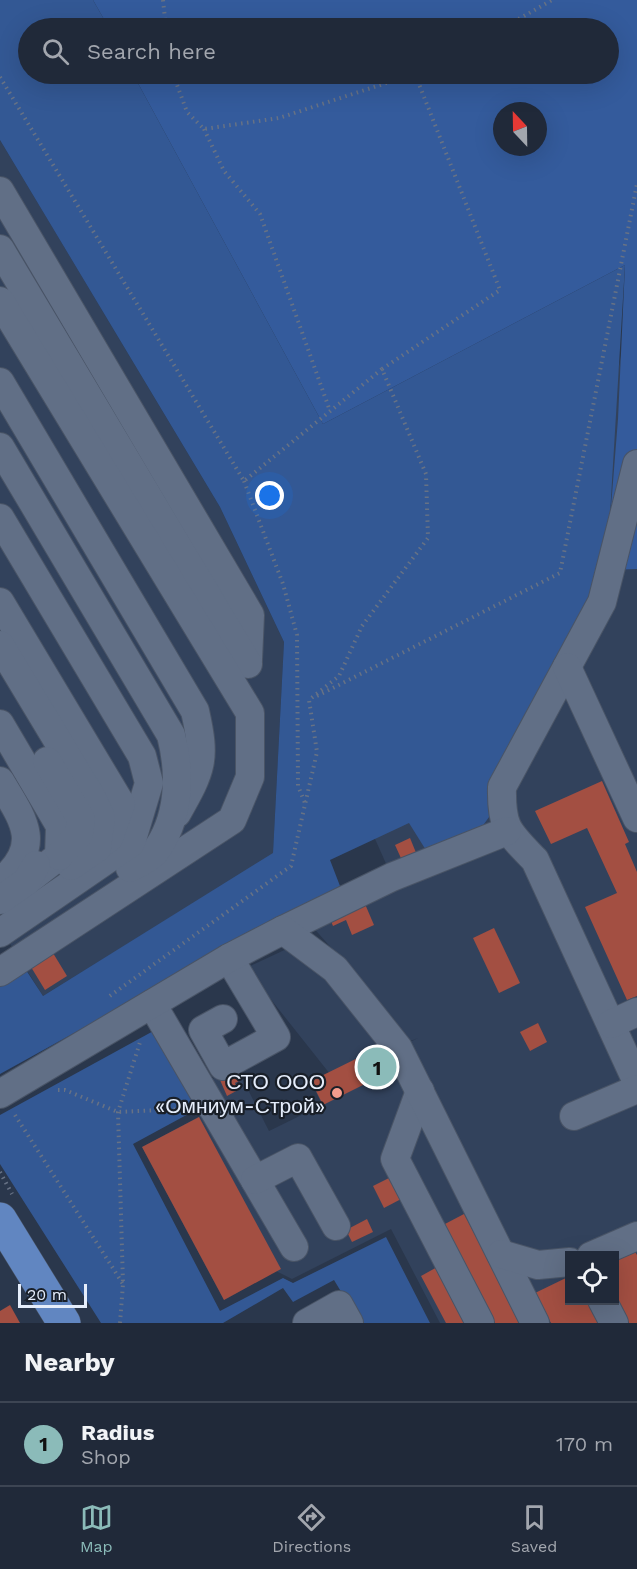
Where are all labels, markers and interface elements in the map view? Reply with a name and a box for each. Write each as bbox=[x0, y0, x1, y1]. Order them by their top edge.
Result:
search box bbox=[18, 18, 619, 84]
icon: search bbox=[39, 35, 72, 68]
text: Search here bbox=[87, 39, 216, 64]
north arrow bbox=[493, 102, 547, 156]
your location bbox=[255, 481, 284, 510]
pin: 1 bbox=[358, 1044, 397, 1090]
place label: СТО ООО «Омниум-Строй» bbox=[155, 1069, 325, 1118]
marker: СТО ООО «Омниум-Строй» bbox=[330, 1086, 344, 1100]
map controls bbox=[565, 1251, 619, 1305]
button: locate bbox=[565, 1251, 619, 1305]
scale bar bbox=[18, 1281, 87, 1308]
text: 20 m bbox=[27, 1285, 67, 1304]
text: Nearby bbox=[24, 1347, 115, 1377]
text: Radius bbox=[81, 1420, 154, 1445]
text: 1 bbox=[39, 1432, 48, 1456]
text: 170 m bbox=[556, 1432, 613, 1456]
text: Shop bbox=[81, 1445, 131, 1469]
tab: Map bbox=[80, 1501, 113, 1556]
tab: Directions bbox=[272, 1501, 351, 1556]
tab: Saved bbox=[511, 1501, 557, 1556]

